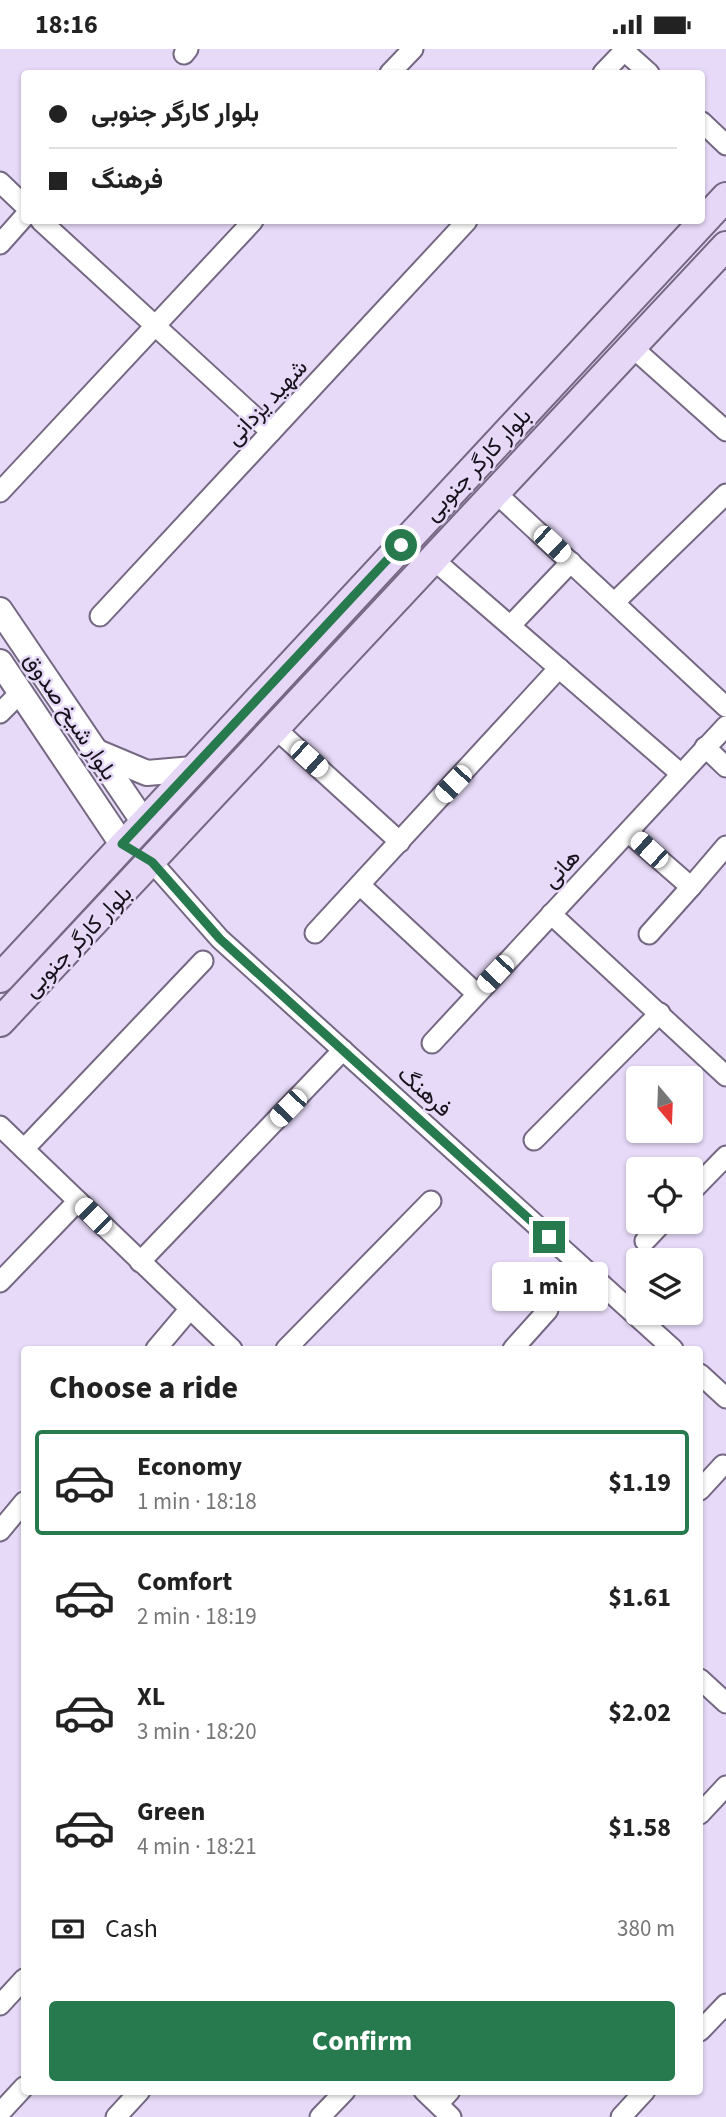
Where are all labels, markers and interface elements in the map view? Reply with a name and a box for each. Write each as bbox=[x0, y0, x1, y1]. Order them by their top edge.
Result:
text: 18:16 bbox=[35, 6, 98, 43]
text: بلوار کارگر جنوبی bbox=[91, 94, 259, 131]
text: فرهنگ bbox=[91, 161, 163, 198]
street label: شهید یزدانی bbox=[218, 352, 315, 453]
street label: بلوار کارگر جنوبی bbox=[416, 400, 539, 529]
car bbox=[530, 522, 575, 566]
route start bbox=[385, 529, 417, 561]
street label: بلوار شیخ صدوق bbox=[16, 646, 126, 787]
car bbox=[287, 737, 332, 781]
car bbox=[431, 761, 476, 807]
car bbox=[627, 828, 672, 872]
street label: هانی bbox=[534, 841, 588, 895]
street label: بلوار کارگر جنوبی bbox=[15, 878, 140, 1005]
car bbox=[473, 951, 518, 997]
street label: فرهنگ bbox=[390, 1058, 459, 1125]
north arrow bbox=[626, 1066, 704, 1143]
map controls bbox=[626, 1066, 703, 1325]
car bbox=[266, 1086, 311, 1130]
button: locate bbox=[626, 1157, 703, 1234]
car bbox=[71, 1194, 116, 1238]
route end bbox=[533, 1221, 565, 1253]
button: layers bbox=[626, 1248, 703, 1325]
callout: 1 min bbox=[491, 1261, 607, 1311]
text: 1 min bbox=[522, 1270, 578, 1303]
text: Choose a ride bbox=[49, 1365, 238, 1411]
text: Economy bbox=[137, 1448, 242, 1485]
icon: car bbox=[53, 1451, 116, 1514]
text: $1.19 bbox=[608, 1464, 671, 1501]
text: 1 min · 18:18 bbox=[137, 1485, 257, 1518]
text: Comfort bbox=[137, 1563, 232, 1600]
icon: car bbox=[53, 1566, 116, 1629]
text: $1.61 bbox=[608, 1579, 671, 1616]
text: 2 min · 18:19 bbox=[137, 1600, 257, 1633]
text: XL bbox=[137, 1678, 165, 1715]
icon: car bbox=[53, 1681, 116, 1744]
text: $2.02 bbox=[608, 1694, 671, 1731]
text: 3 min · 18:20 bbox=[137, 1715, 257, 1748]
text: Green bbox=[137, 1793, 205, 1830]
icon: car bbox=[53, 1796, 116, 1859]
text: $1.58 bbox=[608, 1809, 671, 1846]
text: 4 min · 18:21 bbox=[137, 1830, 257, 1863]
icon: cash bbox=[49, 1910, 87, 1948]
text: Cash bbox=[105, 1910, 158, 1947]
text: 380 m bbox=[617, 1912, 675, 1945]
button: Confirm bbox=[49, 2001, 675, 2081]

